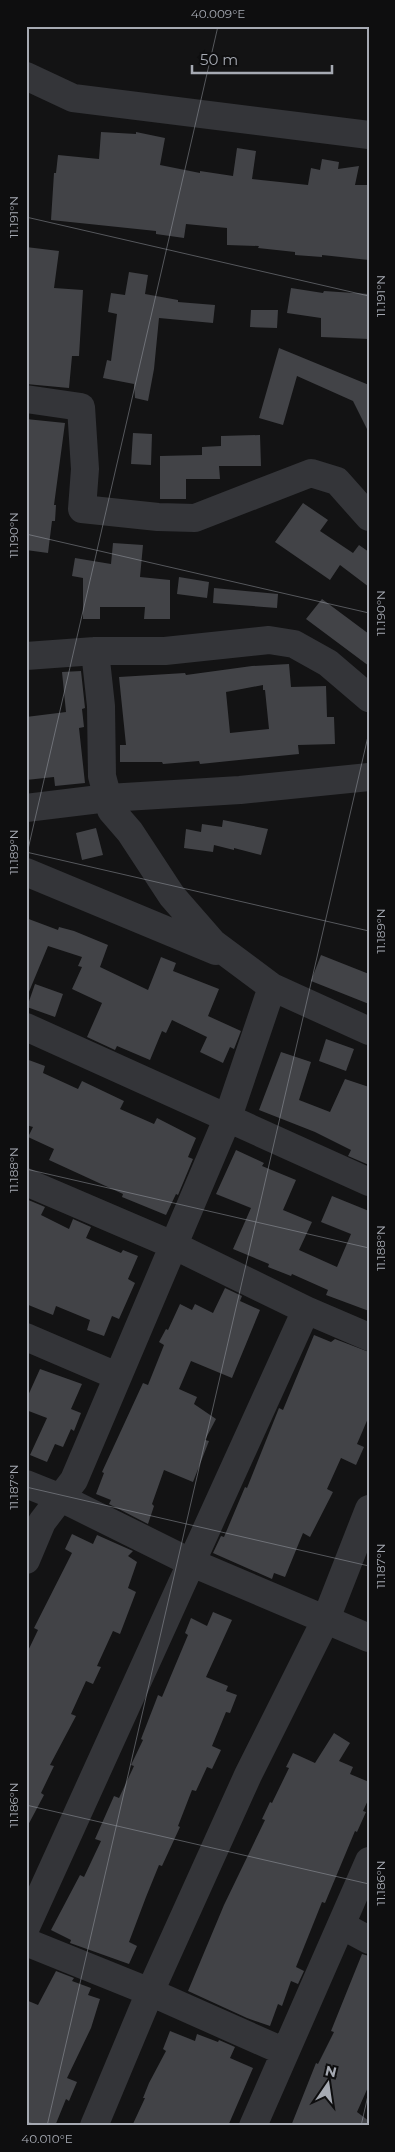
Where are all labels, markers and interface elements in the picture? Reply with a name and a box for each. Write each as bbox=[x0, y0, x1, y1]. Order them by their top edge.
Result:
text: 40.009°E bbox=[191, 6, 245, 21]
scale bar bbox=[192, 42, 332, 74]
text: 50 m bbox=[200, 50, 238, 69]
text: 11.191°N bbox=[6, 196, 21, 238]
text: 11.191°N bbox=[373, 275, 388, 317]
text: 11.190°N bbox=[6, 512, 21, 558]
text: 11.190°N bbox=[373, 590, 388, 636]
text: 11.189°N bbox=[6, 829, 21, 875]
text: 11.189°N bbox=[373, 908, 388, 954]
text: 11.188°N bbox=[6, 1147, 21, 1193]
text: 11.188°N bbox=[373, 1225, 388, 1271]
text: 11.187°N bbox=[6, 1465, 21, 1509]
text: 11.187°N bbox=[373, 1544, 388, 1588]
text: 11.186°N bbox=[6, 1783, 21, 1827]
text: 11.186°N bbox=[373, 1861, 388, 1905]
north arrow bbox=[302, 2060, 352, 2110]
text: N bbox=[323, 2061, 338, 2081]
text: 40.010°E bbox=[21, 2131, 73, 2146]

